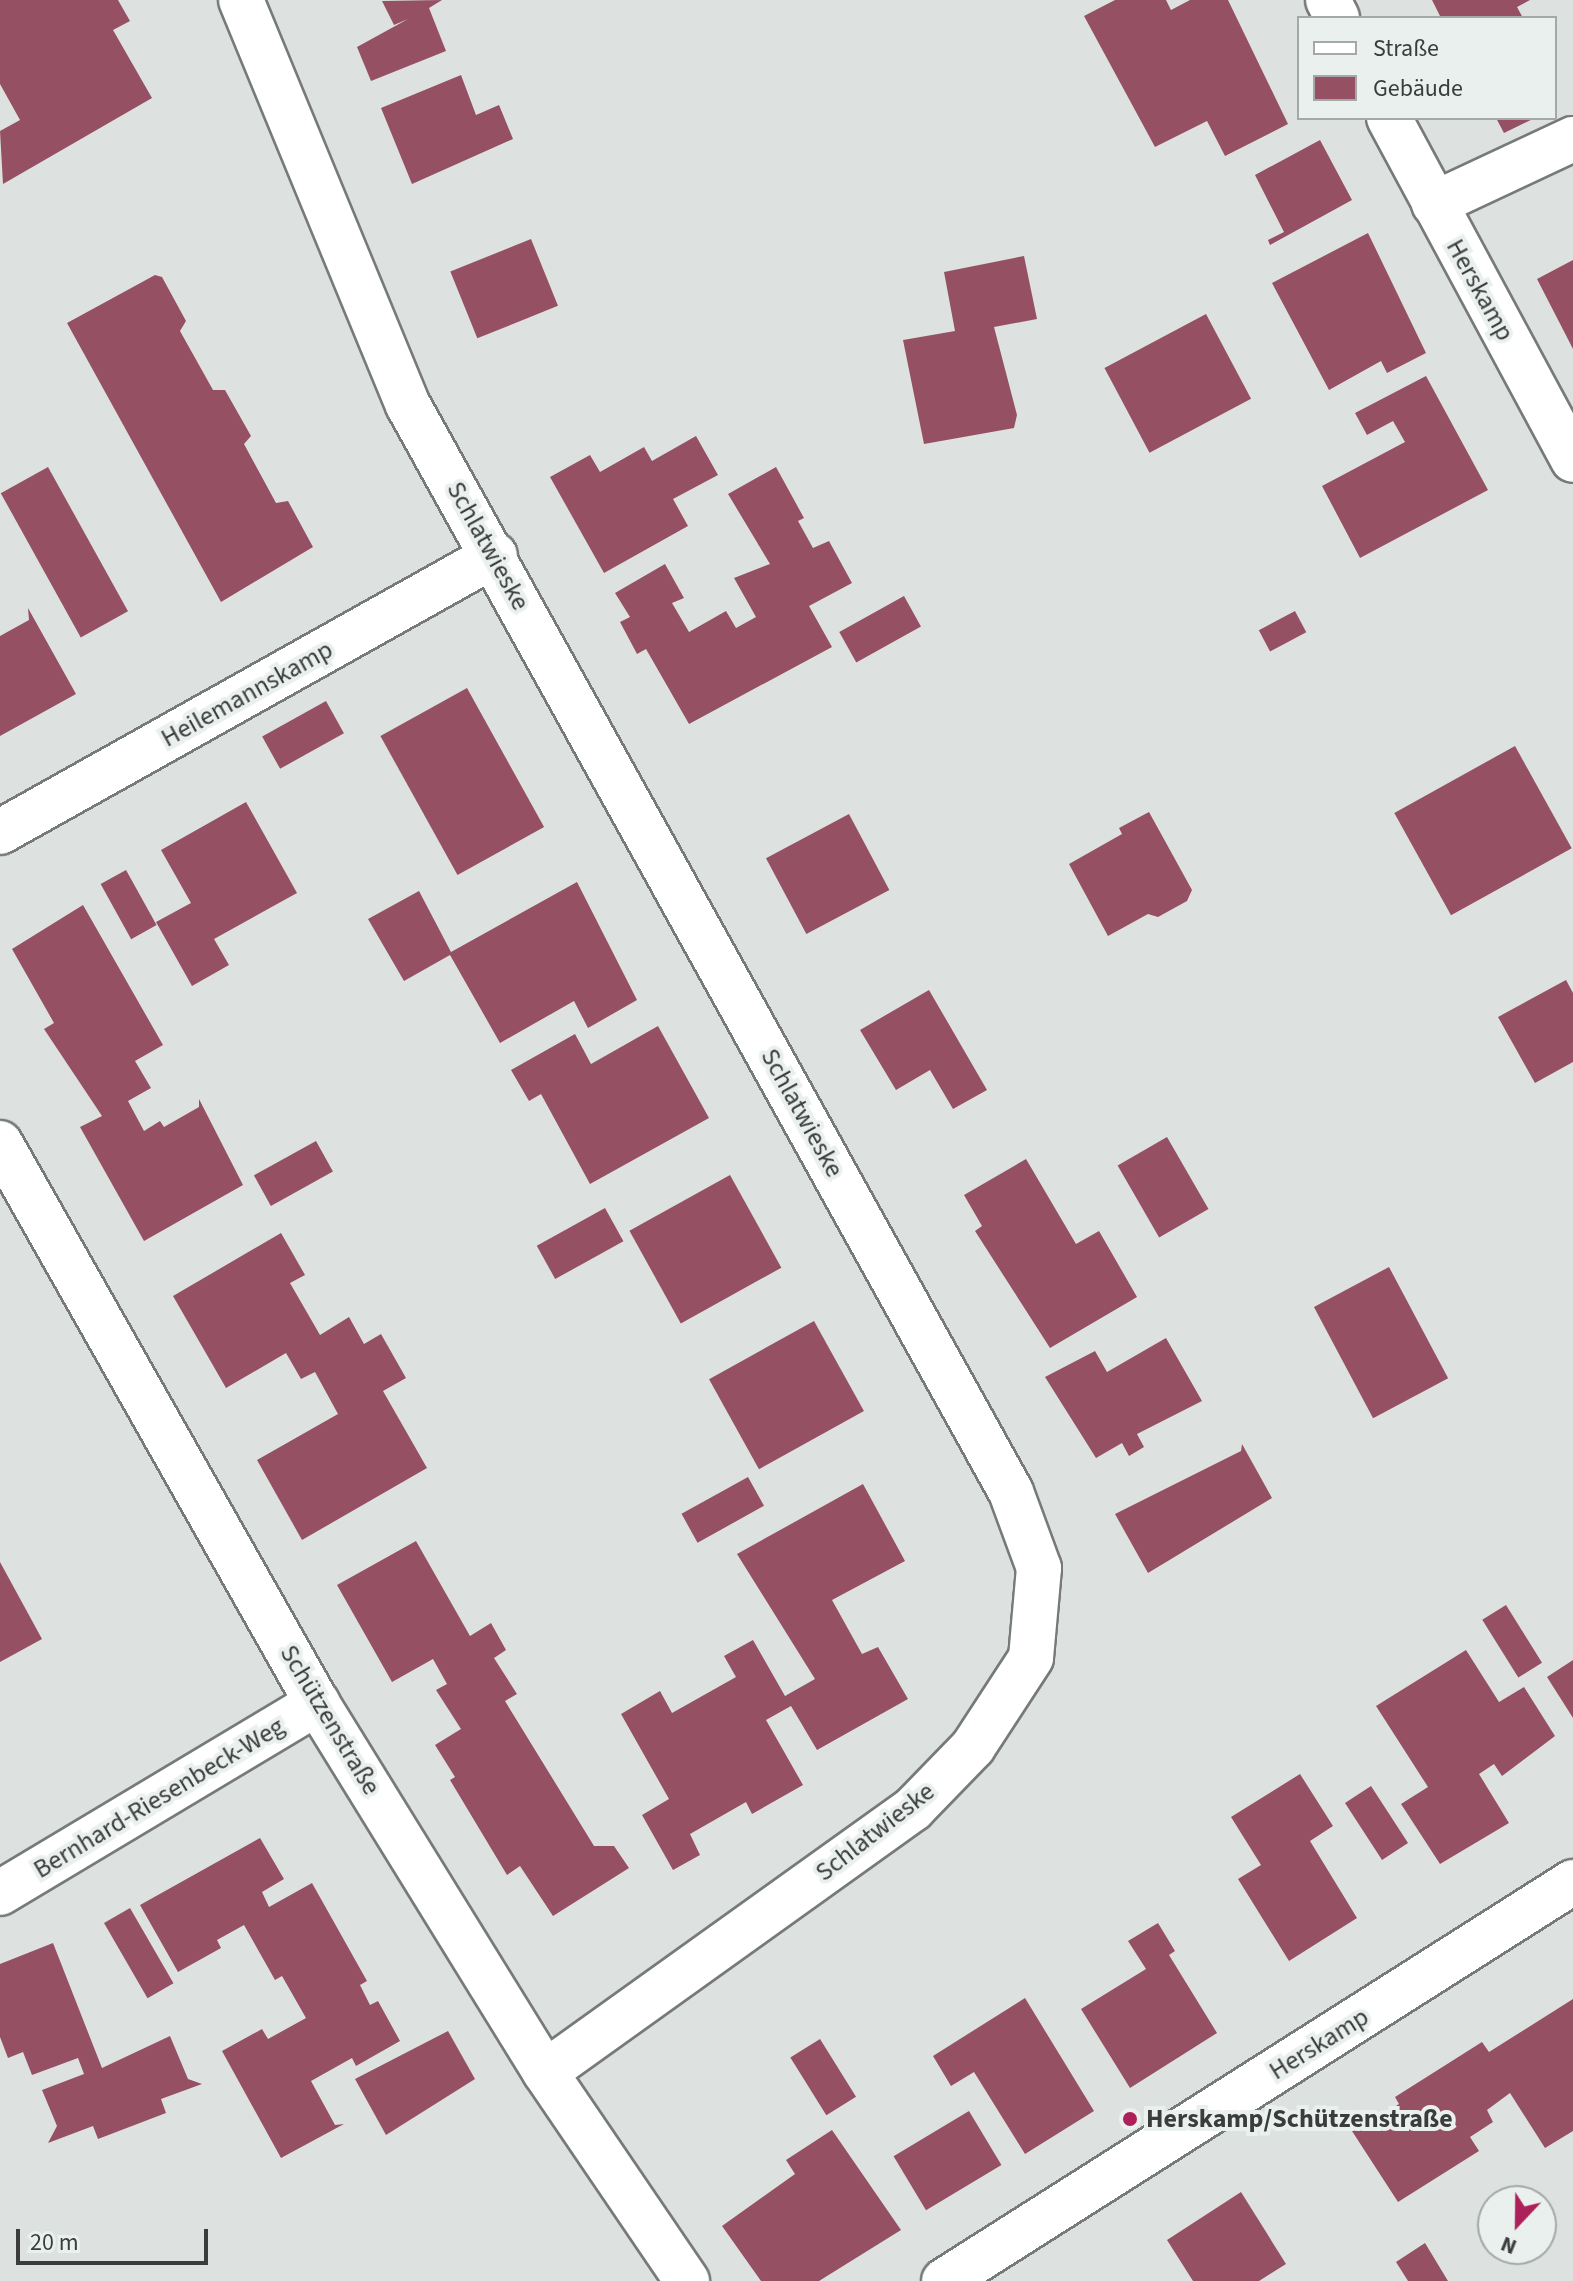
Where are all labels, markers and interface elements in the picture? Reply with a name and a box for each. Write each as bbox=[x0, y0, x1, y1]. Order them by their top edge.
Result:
legend bbox=[1297, 16, 1557, 120]
text: Straße bbox=[1373, 31, 1439, 66]
text: Gebäude bbox=[1373, 71, 1463, 106]
street label: Herskamp bbox=[1439, 234, 1521, 346]
street label: Schlatwieske bbox=[440, 476, 536, 616]
street label: Heilemannskamp bbox=[156, 634, 338, 754]
street label: Schlatwieske bbox=[754, 1043, 850, 1183]
street label: Schützenstraße bbox=[273, 1639, 387, 1801]
street label: Bernhard-Riesenbeck-Weg bbox=[28, 1711, 290, 1885]
street label: Schlatwieske bbox=[809, 1776, 941, 1888]
street label: Herskamp bbox=[1264, 2001, 1374, 2087]
place label: Herskamp/Schützenstraße bbox=[1146, 2103, 1453, 2135]
marker: Herskamp/Schützenstraße bbox=[1121, 2110, 1139, 2128]
north arrow bbox=[1477, 2185, 1557, 2265]
scale bar bbox=[20, 2213, 212, 2263]
text: 20 m bbox=[30, 2225, 79, 2260]
text: N bbox=[1496, 2228, 1522, 2263]

